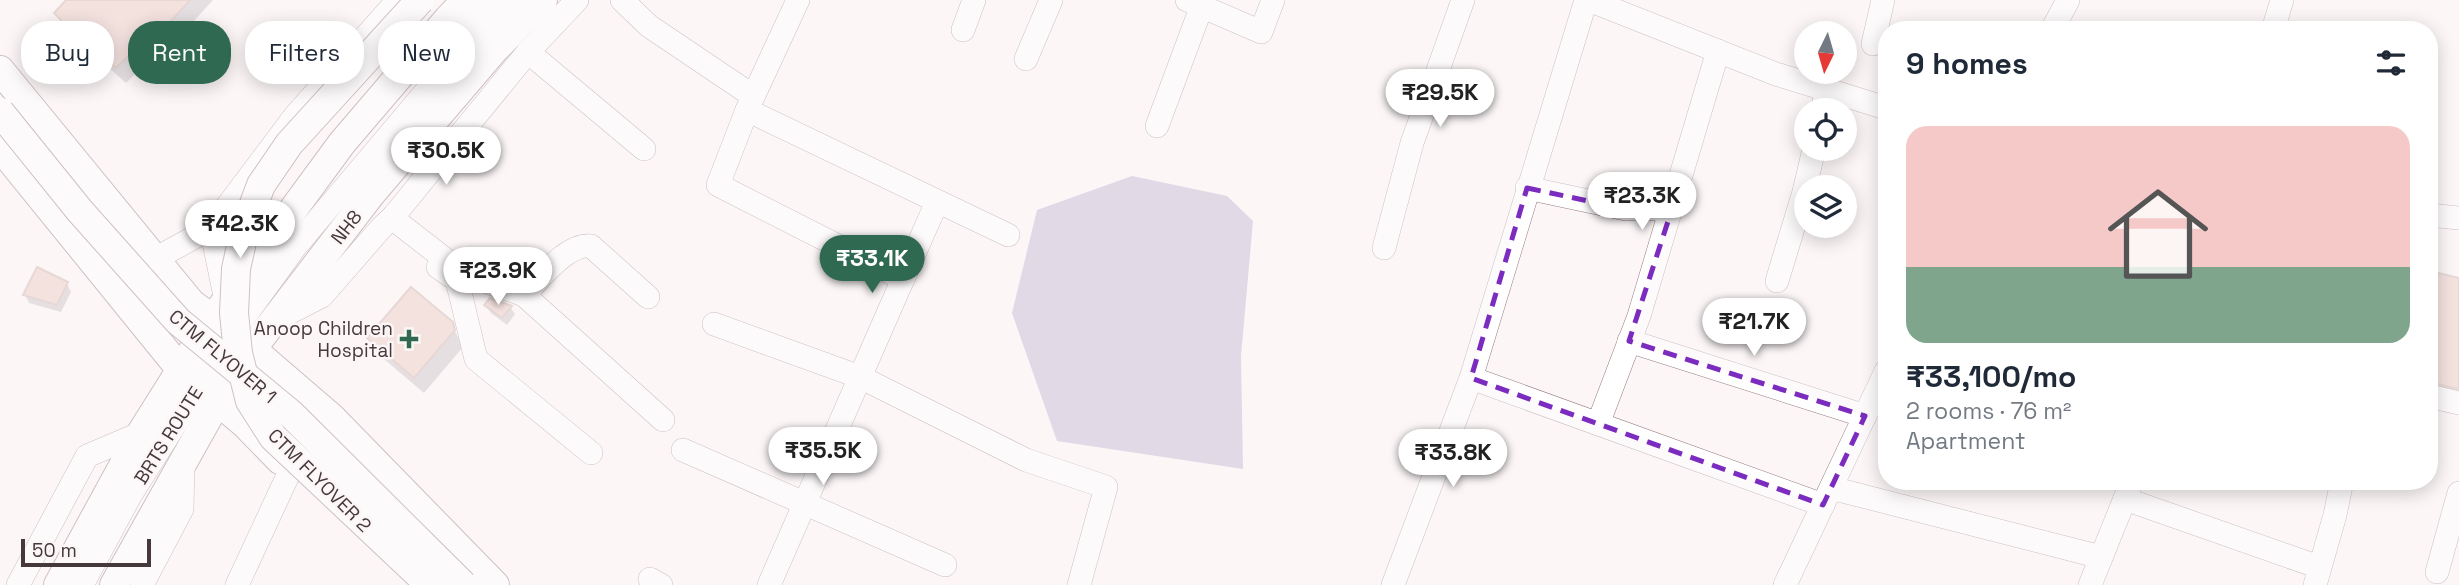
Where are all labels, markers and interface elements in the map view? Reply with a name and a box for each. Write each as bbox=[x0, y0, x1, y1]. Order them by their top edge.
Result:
chip: Buy bbox=[21, 21, 114, 84]
chip: Rent bbox=[128, 21, 231, 84]
chip: Filters bbox=[245, 21, 364, 84]
chip: New bbox=[378, 21, 475, 84]
north arrow bbox=[1794, 21, 1857, 84]
map controls bbox=[1794, 21, 1857, 238]
text: 9 homes bbox=[1906, 44, 2028, 83]
icon: filters bbox=[2372, 44, 2410, 82]
pin: ₹29.5K bbox=[1383, 69, 1497, 129]
text: ₹29.5K bbox=[1402, 77, 1478, 107]
button: locate bbox=[1794, 98, 1857, 161]
pin: ₹30.5K bbox=[389, 128, 503, 187]
text: ₹30.5K bbox=[407, 135, 485, 165]
icon: home bbox=[2095, 171, 2221, 297]
pin: ₹23.3K bbox=[1585, 173, 1699, 232]
button: layers bbox=[1794, 175, 1857, 238]
text: ₹23.3K bbox=[1603, 180, 1681, 210]
pin: ₹42.3K bbox=[183, 201, 297, 260]
street label: NH8 bbox=[325, 205, 368, 250]
text: ₹42.3K bbox=[201, 208, 279, 238]
pin: ₹33.1K bbox=[815, 236, 929, 295]
text: ₹33.1K bbox=[836, 243, 908, 273]
pin: ₹23.9K bbox=[441, 247, 555, 307]
text: ₹23.9K bbox=[459, 255, 537, 285]
pin: ₹21.7K bbox=[1697, 298, 1811, 358]
street label: CTM FLYOVER 1 bbox=[164, 304, 282, 409]
text: ₹21.7K bbox=[1718, 306, 1790, 336]
place label: Anoop Children Hospital bbox=[254, 316, 393, 363]
marker: Anoop Children Hospital bbox=[399, 329, 419, 349]
text: ₹33,100/mo bbox=[1906, 357, 2076, 396]
street label: BRTS ROUTE bbox=[128, 382, 208, 489]
text: 2 rooms · 76 m² bbox=[1906, 396, 2071, 426]
street label: CTM FLYOVER 2 bbox=[262, 423, 377, 538]
text: Apartment bbox=[1906, 426, 2026, 456]
pin: ₹35.5K bbox=[766, 428, 880, 487]
pin: ₹33.8K bbox=[1396, 430, 1510, 489]
text: ₹35.5K bbox=[784, 435, 862, 465]
text: ₹33.8K bbox=[1414, 437, 1492, 467]
scale bar bbox=[21, 536, 150, 568]
text: 50 m bbox=[32, 538, 77, 563]

